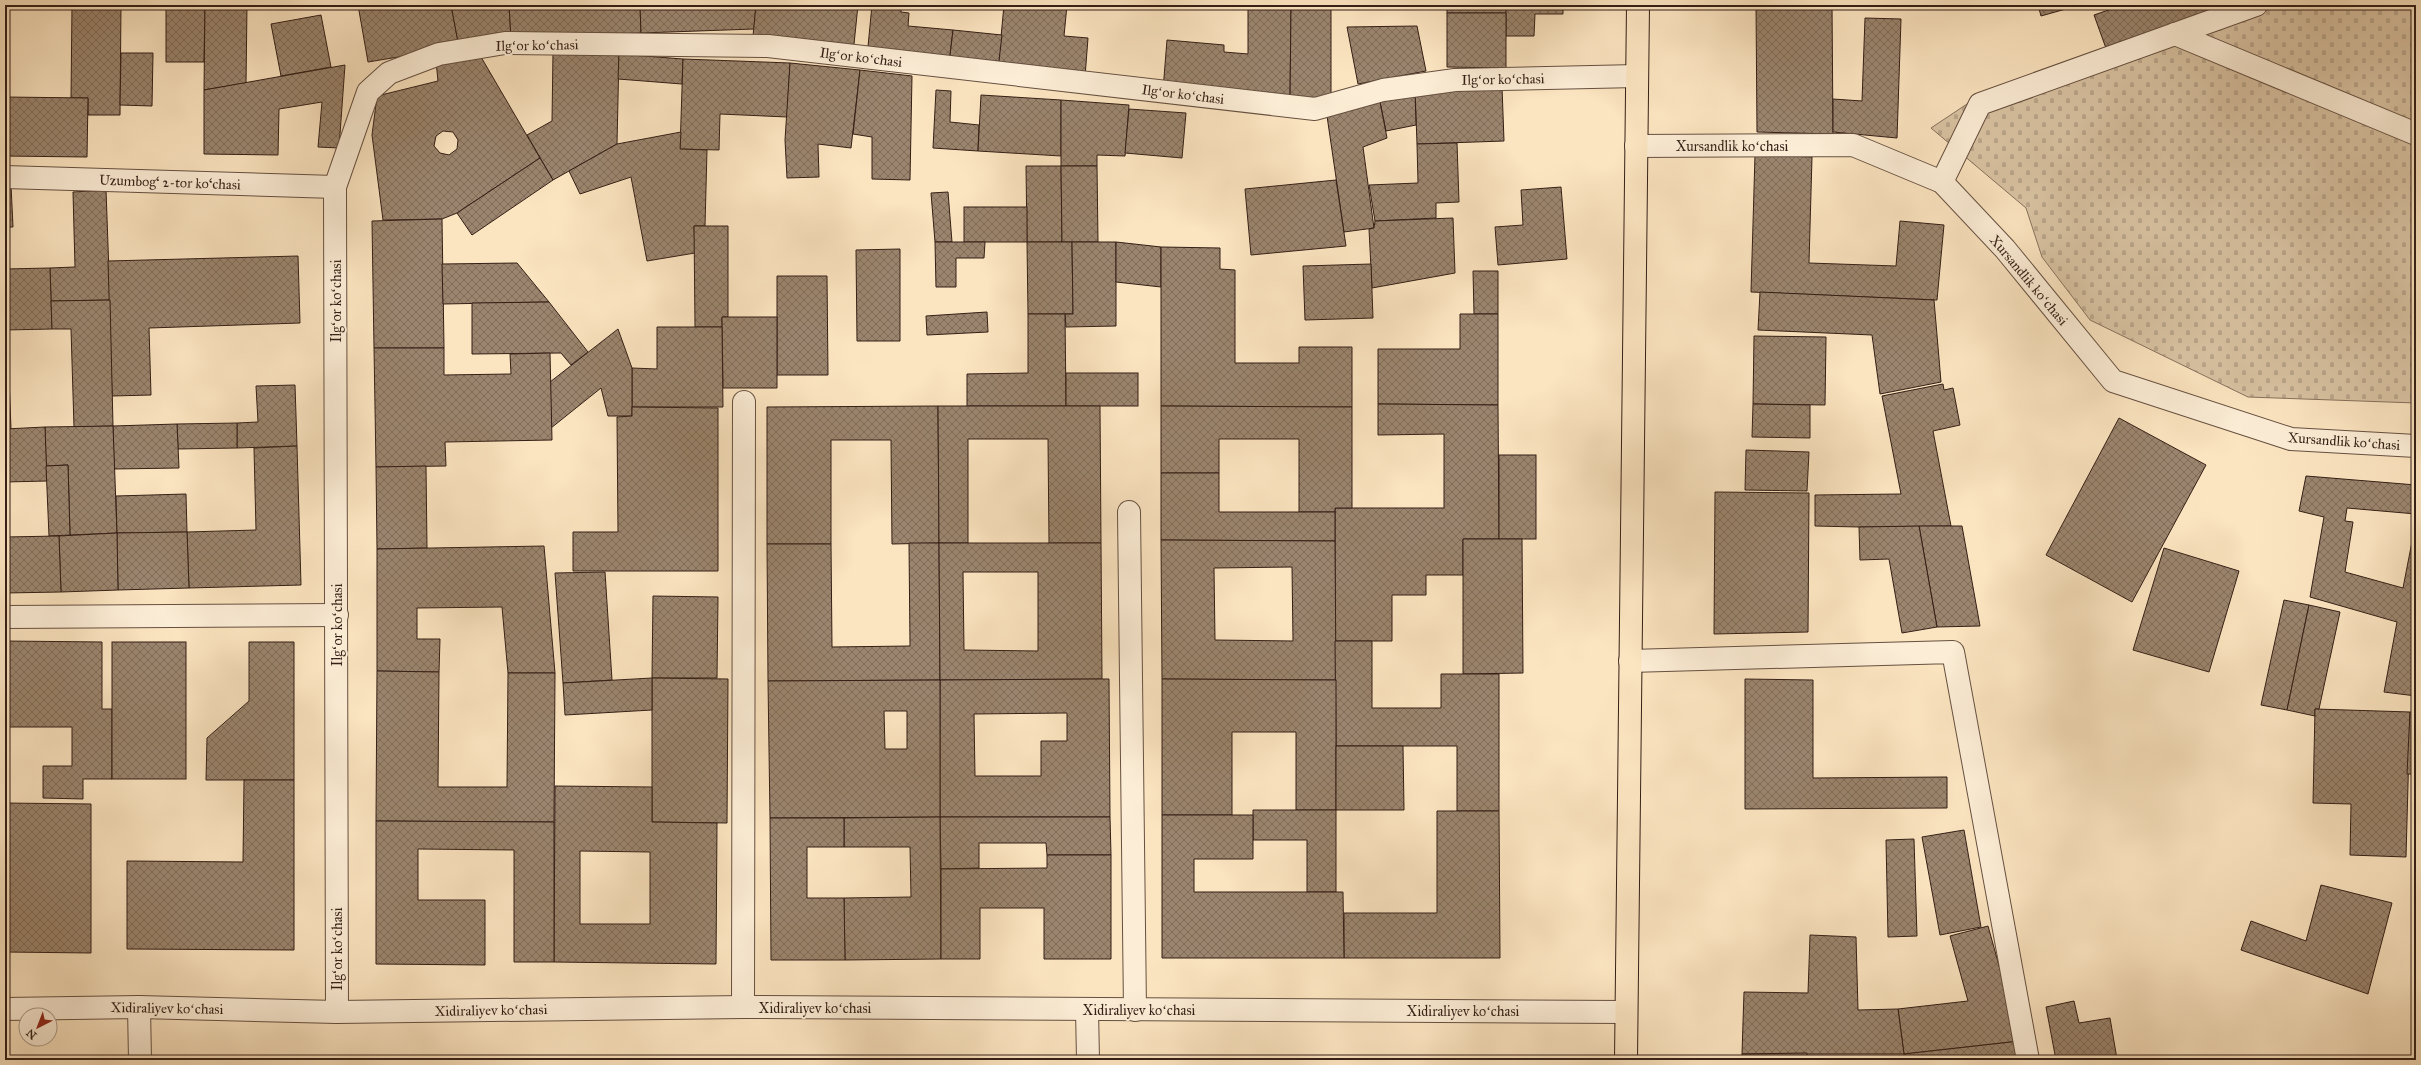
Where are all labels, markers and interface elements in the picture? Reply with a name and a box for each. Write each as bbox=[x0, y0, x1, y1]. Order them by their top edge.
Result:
street label: Ilgʻor koʻchasi bbox=[495, 36, 579, 55]
street label: Ilgʻor koʻchasi bbox=[819, 44, 903, 71]
street label: Ilgʻor koʻchasi bbox=[1461, 70, 1545, 89]
street label: Ilgʻor koʻchasi bbox=[1141, 81, 1225, 108]
street label: Xursandlik koʻchasi bbox=[1676, 138, 1789, 155]
street label: Uzumbog‘ 2-tor ko‘chasi bbox=[99, 172, 241, 193]
street label: Xursandlik koʻchasi bbox=[1986, 232, 2071, 329]
street label: Ilgʻor koʻchasi bbox=[328, 259, 345, 343]
street label: Xursandlik koʻchasi bbox=[2287, 429, 2401, 454]
street label: Ilgʻor koʻchasi bbox=[329, 583, 346, 667]
street label: Ilgʻor koʻchasi bbox=[329, 907, 346, 991]
street label: Xidiraliyev koʻchasi bbox=[110, 999, 224, 1018]
street label: Xidiraliyev koʻchasi bbox=[759, 1000, 872, 1017]
street label: Xidiraliyev koʻchasi bbox=[434, 1001, 548, 1020]
street label: Xidiraliyev koʻchasi bbox=[1083, 1002, 1196, 1019]
street label: Xidiraliyev koʻchasi bbox=[1407, 1003, 1520, 1020]
north arrow bbox=[18, 1007, 58, 1047]
text: N bbox=[23, 1026, 39, 1042]

